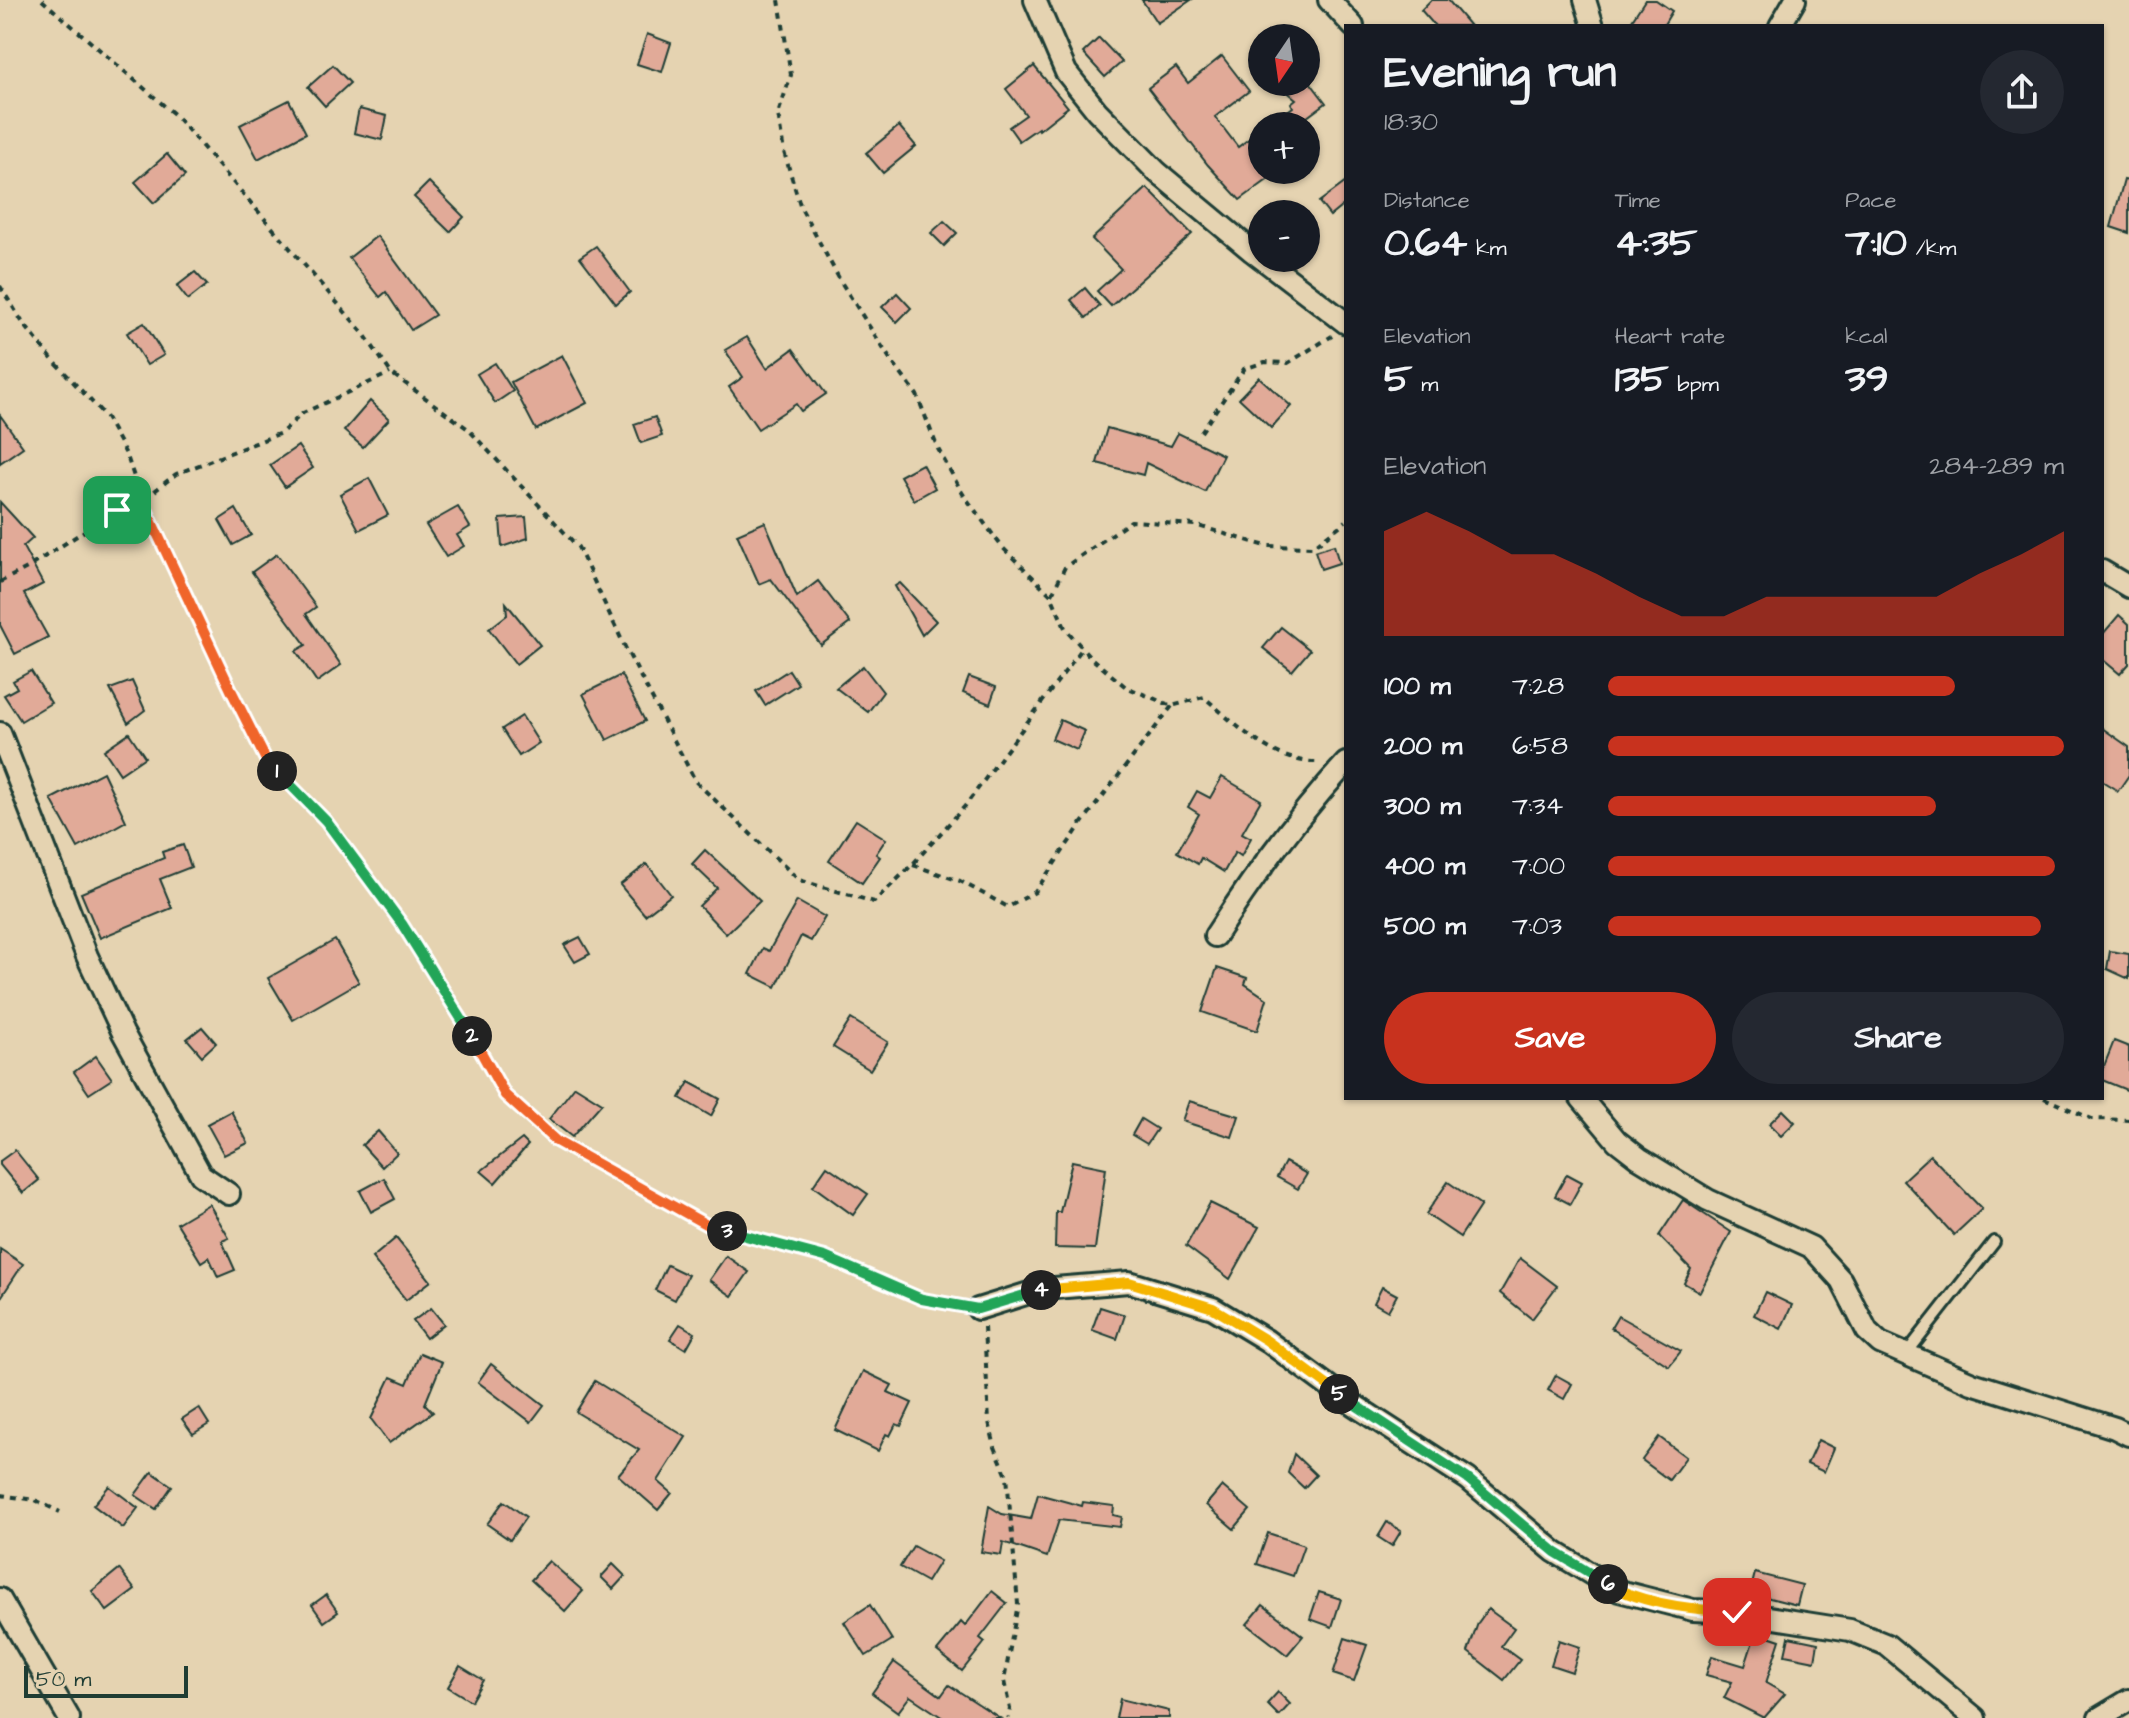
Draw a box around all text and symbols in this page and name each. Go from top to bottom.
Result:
north arrow [1248,24,1320,96]
map controls [1248,24,1320,272]
text: Evening run [1384,43,1616,104]
button: share [1980,50,2064,134]
text: 18:30 [1384,104,1438,140]
button: + [1248,112,1320,184]
text: Distance [1384,185,1470,216]
text: Time [1615,185,1661,216]
text: Pace [1845,185,1896,216]
button: − [1248,200,1320,272]
text: 0.64 [1384,216,1467,271]
text: 4:35 [1615,216,1697,271]
text: 7:10 [1845,216,1907,271]
text: km [1467,233,1507,264]
text: /km [1907,233,1956,264]
text: Elevation [1384,321,1471,352]
text: Heart rate [1615,321,1725,352]
text: kcal [1845,321,1887,352]
text: 5 [1384,352,1412,407]
text: 135 [1615,352,1668,407]
text: 39 [1845,352,1888,407]
text: m [1412,369,1438,400]
text: bpm [1668,369,1719,400]
text: Elevation [1384,448,1486,484]
text: 284–289 m [1929,448,2064,484]
pin [83,476,151,544]
icon: arrive [95,488,139,532]
text: 100 m [1384,668,1451,704]
text: 7:28 [1512,668,1564,704]
text: 200 m [1384,728,1462,764]
text: 6:58 [1512,728,1568,764]
pin: 1 [257,751,297,791]
text: 1 [276,755,278,786]
text: 300 m [1384,788,1461,824]
text: 7:34 [1512,788,1563,824]
text: 400 m [1384,848,1465,884]
text: 7:00 [1512,848,1565,884]
text: 500 m [1384,908,1466,944]
text: 7:03 [1512,908,1562,944]
button: Save [1384,992,1716,1084]
button: Share [1732,992,2064,1084]
pin: 2 [452,1016,492,1056]
text: 2 [466,1020,478,1051]
pin: 3 [707,1211,747,1251]
text: 3 [721,1215,733,1246]
pin: 4 [1021,1270,1061,1310]
text: 4 [1034,1274,1048,1305]
pin: 5 [1319,1374,1359,1414]
text: 5 [1331,1378,1347,1409]
pin: 6 [1588,1564,1628,1604]
text: 6 [1601,1568,1615,1599]
pin [1703,1578,1771,1646]
icon: check [1715,1590,1759,1634]
scale bar [24,1662,188,1698]
text: 50 m [36,1664,91,1695]

